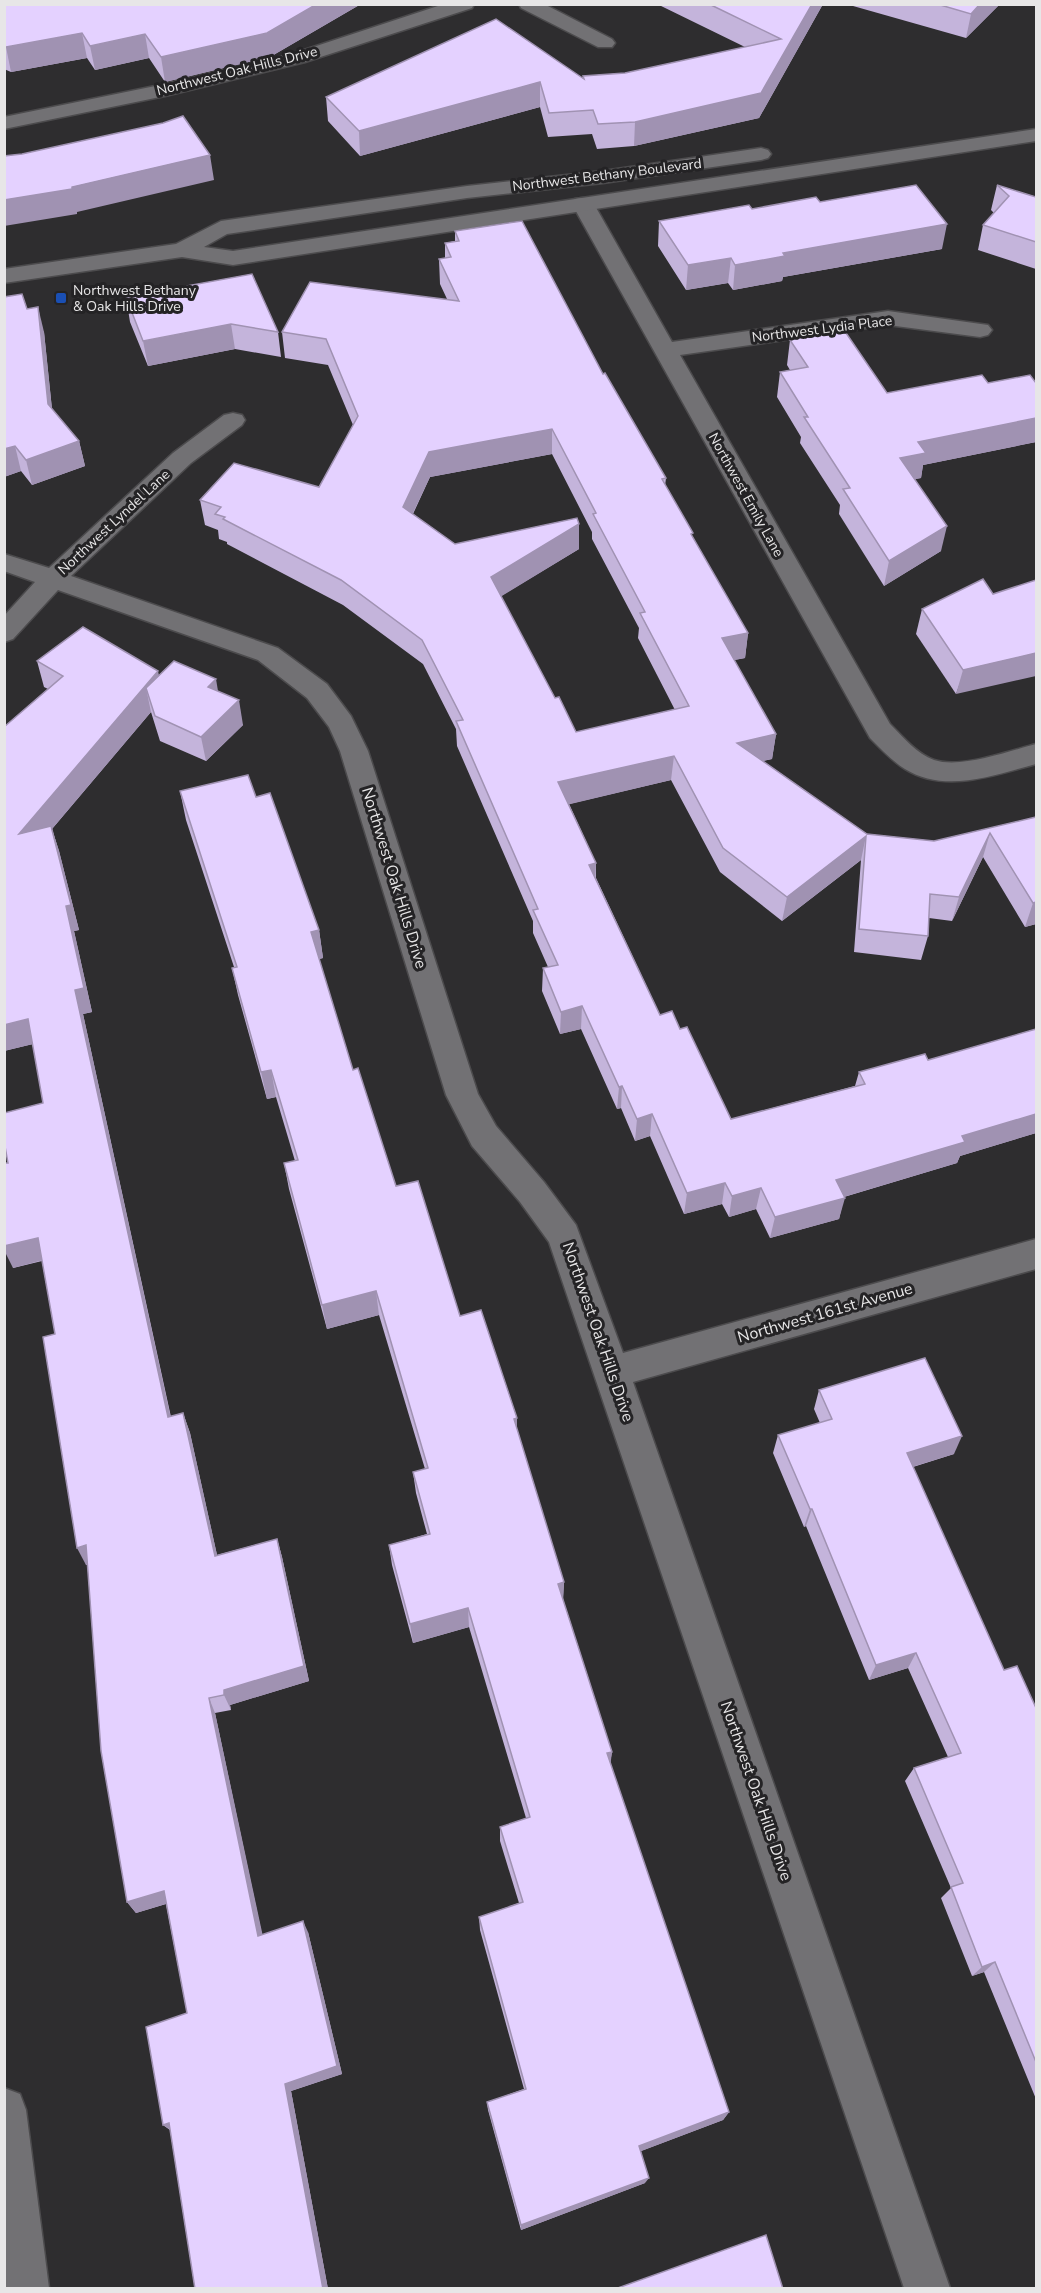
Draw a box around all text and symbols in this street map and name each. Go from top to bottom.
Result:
street label: Northwest Oak Hills Drive [155,42,319,100]
street label: Northwest Bethany Boulevard [511,154,703,196]
place label: Northwest Bethany & Oak Hills Drive [73,281,197,316]
marker: Northwest Bethany & Oak Hills Drive [54,291,68,305]
street label: Northwest Lydia Place [751,311,893,347]
street label: Northwest Emily Lane [704,430,788,560]
street label: Northwest Lyndel Lane [54,465,174,579]
street label: Northwest Oak Hills Drive [356,785,432,971]
street label: Northwest Oak Hills Drive [557,1239,639,1425]
street label: Northwest 161st Avenue [735,1277,915,1349]
street label: Northwest Oak Hills Drive [715,1698,797,1884]

